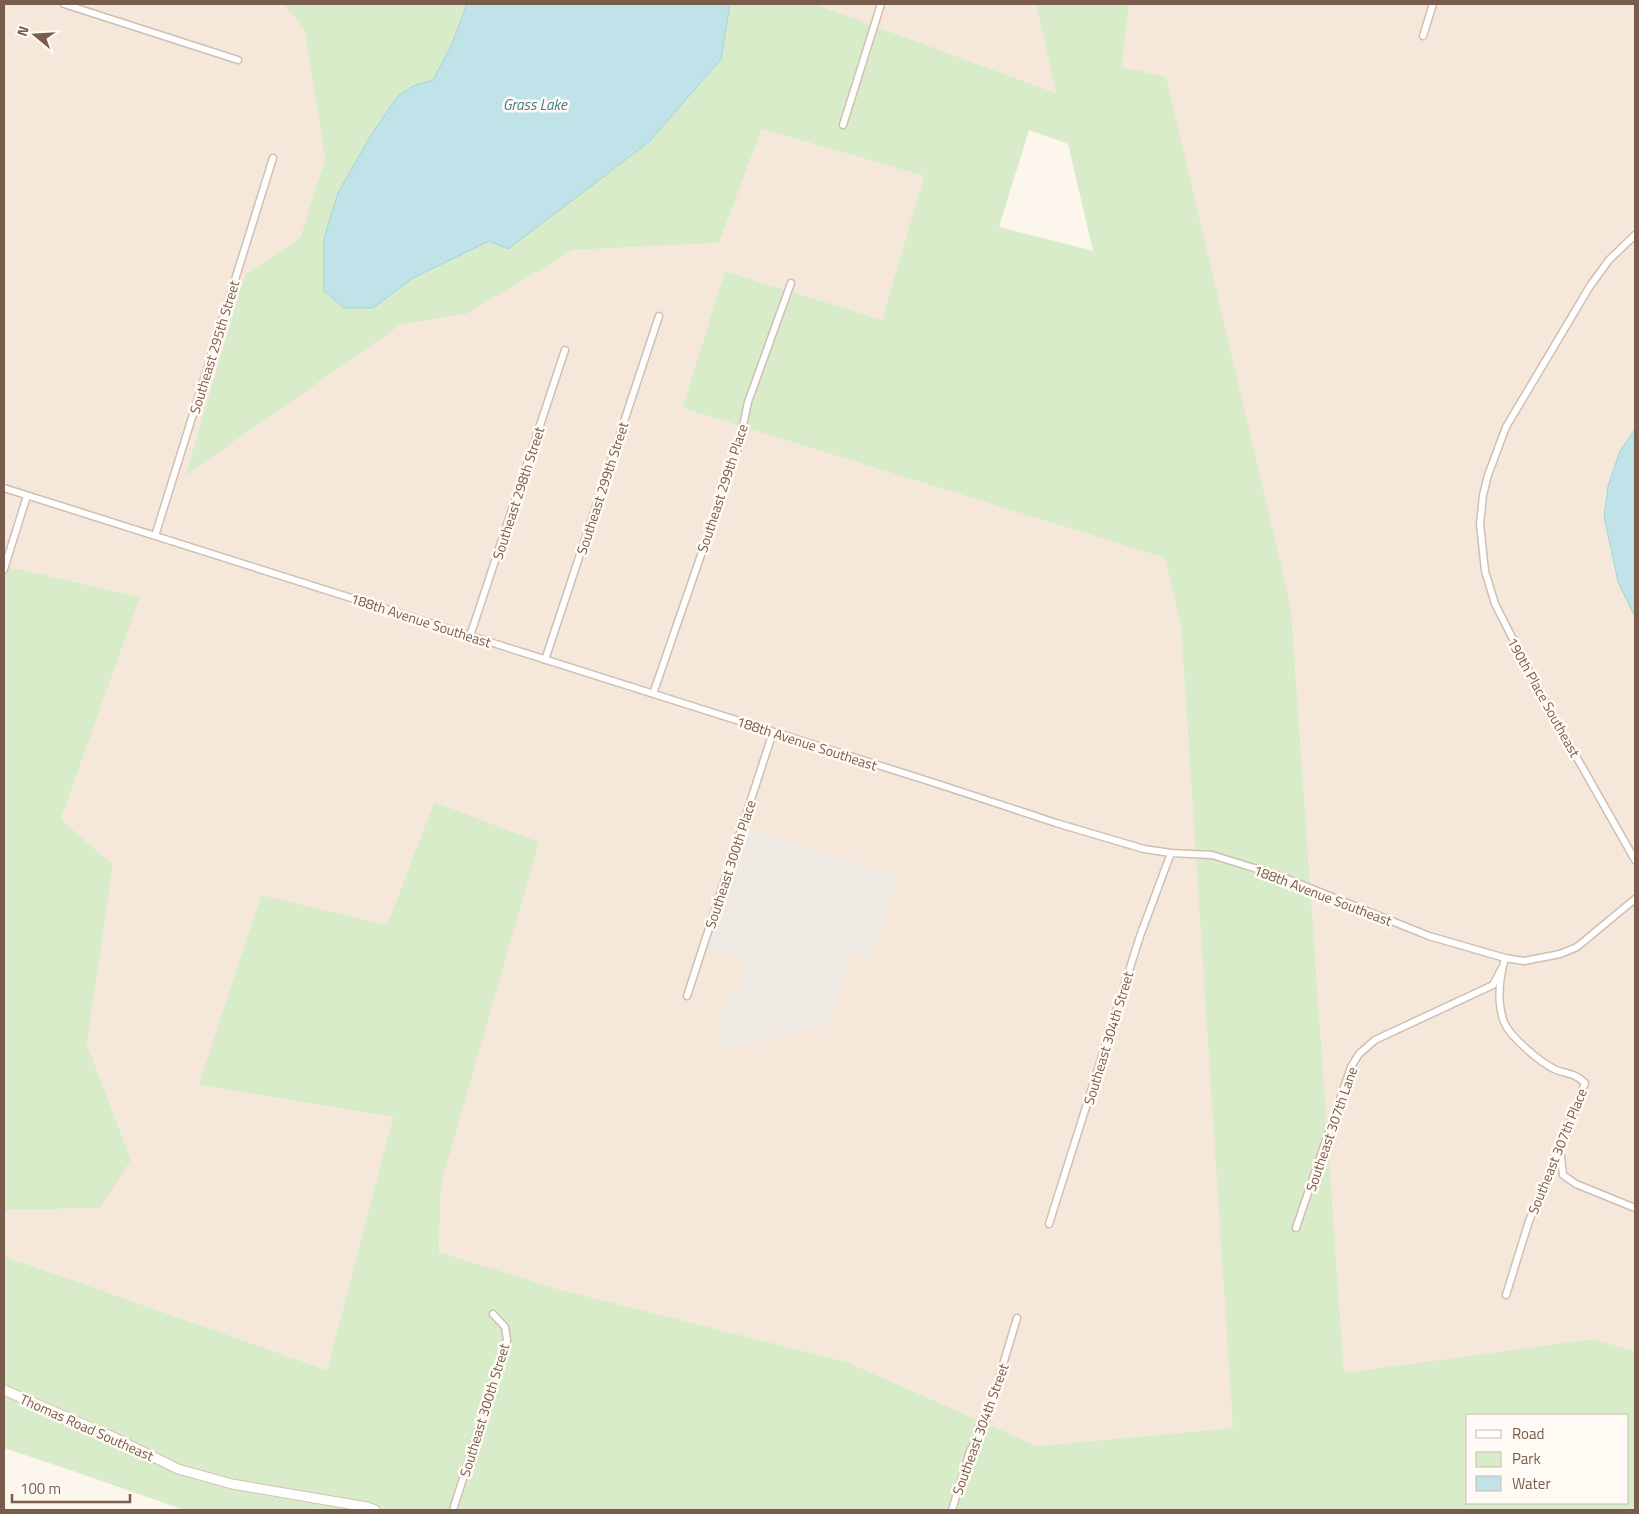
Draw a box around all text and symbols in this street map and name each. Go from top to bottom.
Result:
north arrow [10,10,60,60]
text: N [11,23,34,39]
water label: Grass Lake [503,93,568,116]
street label: Southeast 295th Street [184,278,244,416]
street label: Southeast 299th Street [571,419,633,557]
street label: Southeast 299th Place [691,421,753,555]
street label: Southeast 298th Street [487,424,549,562]
street label: 188th Avenue Southeast [348,587,494,653]
street label: 190th Place Southeast [1502,633,1586,761]
street label: 188th Avenue Southeast [734,710,880,776]
street label: Southeast 300th Place [699,797,761,931]
street label: 188th Avenue Southeast [1251,859,1395,931]
street label: Southeast 304th Street [1078,969,1138,1107]
street label: Southeast 307th Lane [1300,1064,1362,1194]
street label: Southeast 307th Place [1522,1085,1592,1217]
street label: Southeast 300th Street [454,1341,514,1479]
street label: Southeast 304th Street [946,1360,1014,1498]
street label: Thomas Road Southeast [17,1388,157,1466]
legend [1466,1414,1629,1504]
text: Road [1512,1422,1544,1445]
text: Park [1512,1447,1541,1470]
scale bar [12,1472,130,1504]
text: Water [1512,1472,1551,1495]
text: 100 m [20,1477,61,1500]

